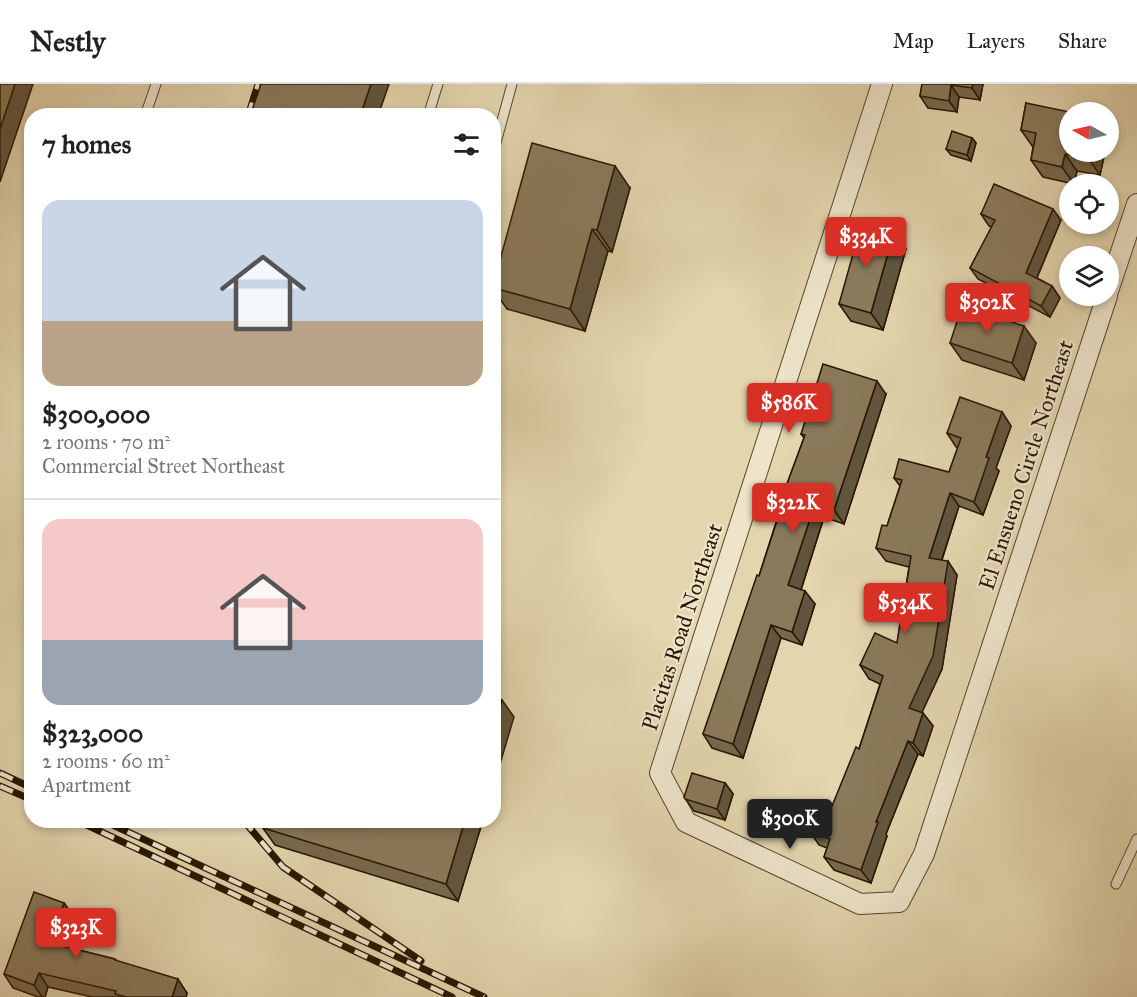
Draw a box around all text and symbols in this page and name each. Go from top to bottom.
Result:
text: Nestly [30,24,105,59]
text: Map [893,28,934,54]
text: Layers [967,28,1025,54]
text: Share [1058,28,1107,54]
north arrow [1059,102,1119,162]
map controls [1059,102,1119,306]
text: 7 homes [42,128,131,160]
icon: filters [450,128,483,161]
button: locate [1059,174,1119,234]
pin: $334K [824,217,908,268]
text: $334K [839,224,893,248]
icon: home [209,239,317,347]
button: layers [1059,246,1119,306]
pin: $302K [945,283,1029,334]
text: $302K [959,290,1015,314]
street label: El Ensueno Circle Northeast [973,336,1079,593]
pin: $586K [747,383,831,434]
text: $586K [761,390,817,414]
text: $300,000 [42,398,150,430]
text: 2 rooms · 70 m² [42,430,170,454]
text: Commercial Street Northeast [42,454,285,478]
pin: $322K [751,483,835,534]
text: $322K [766,490,820,514]
street label: Placitas Road Northeast [636,520,728,734]
icon: home [209,558,317,666]
pin: $534K [863,583,947,634]
text: $534K [878,590,932,614]
text: $323,000 [42,717,143,749]
text: 2 rooms · 60 m² [42,749,170,773]
text: Apartment [42,773,131,797]
pin: $300K [748,799,832,850]
text: $300K [761,806,819,830]
pin: $323K [34,908,118,959]
text: $323K [50,915,102,939]

